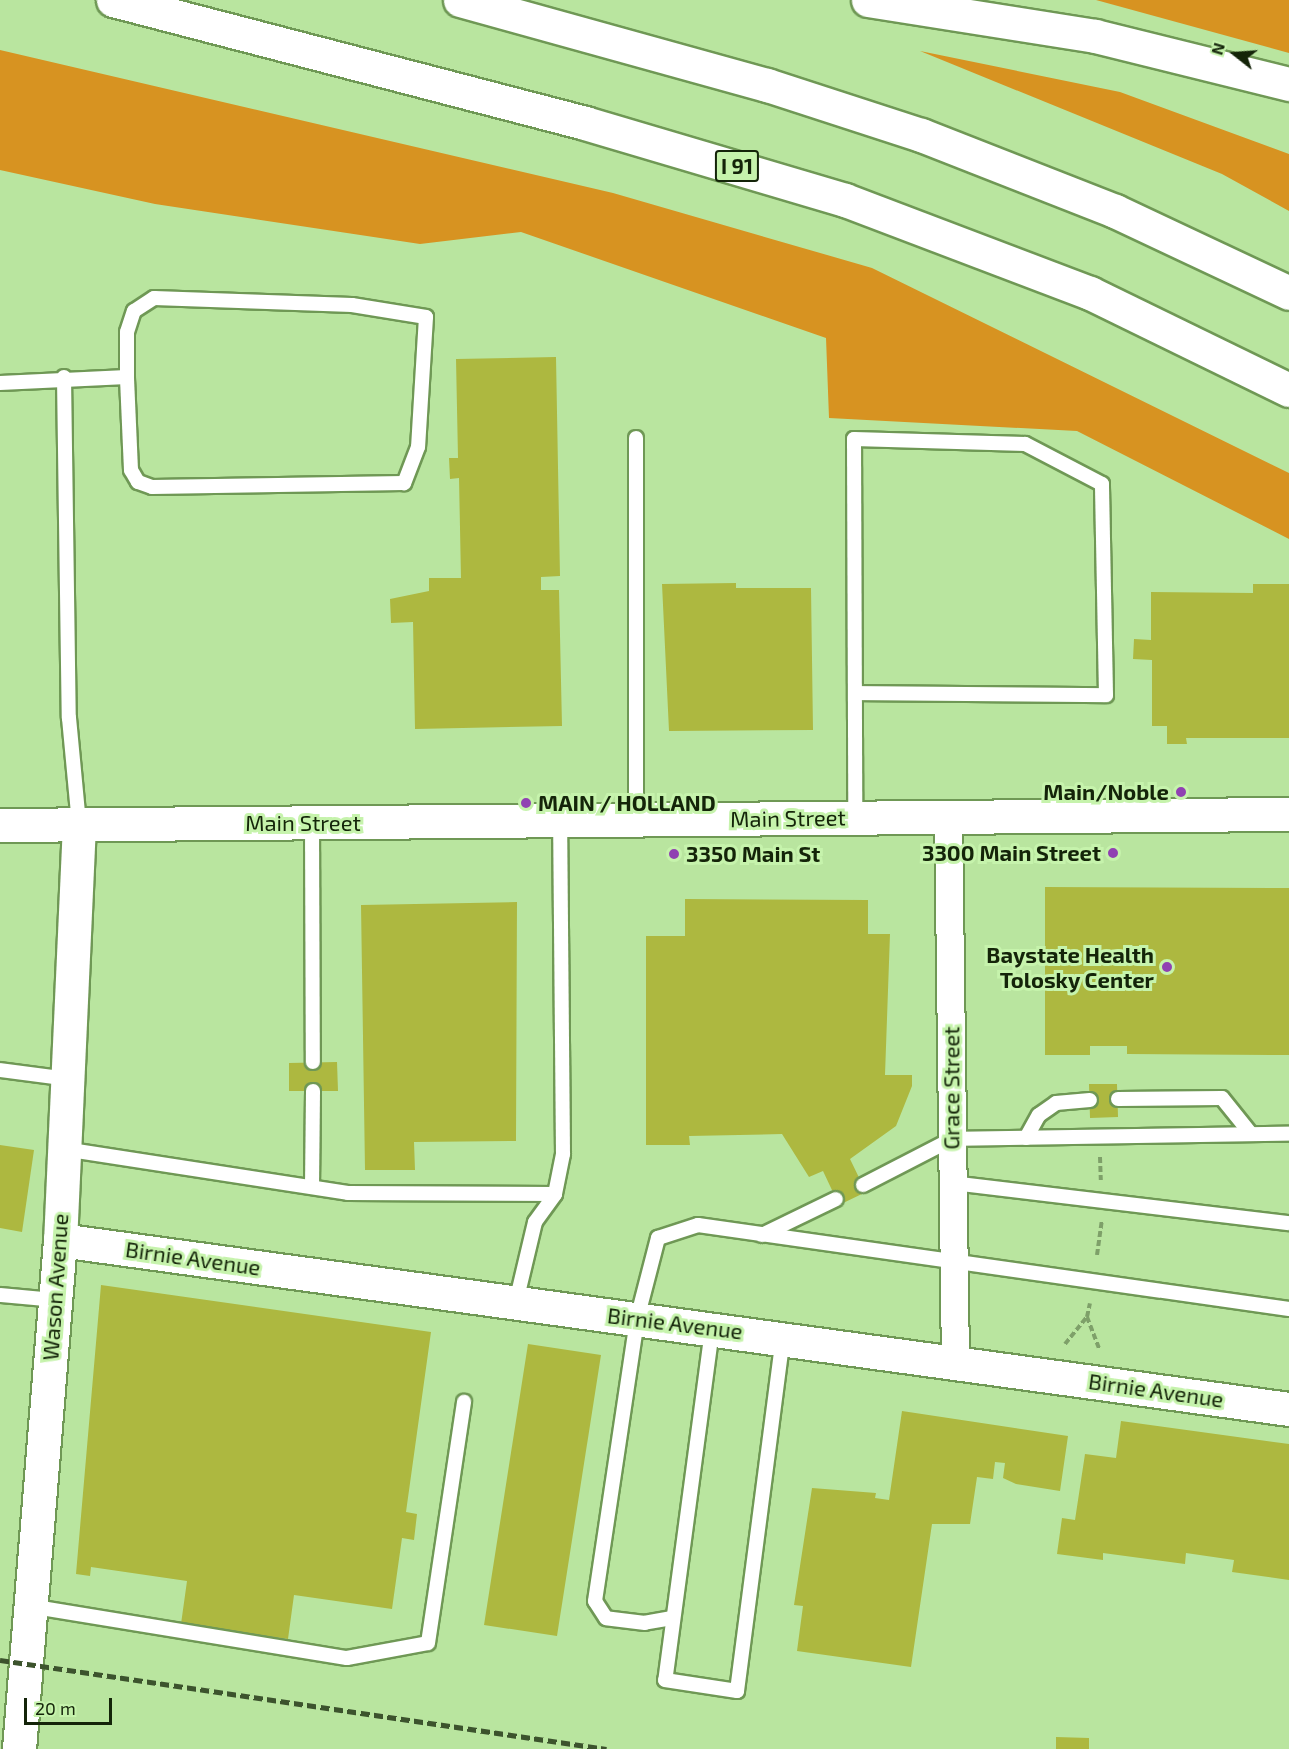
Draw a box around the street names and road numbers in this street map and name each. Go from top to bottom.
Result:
road number: I 91 [714,148,760,184]
street label: Main Street [730,804,846,832]
street label: Main Street [245,810,361,836]
street label: Grace Street [938,1026,964,1150]
street label: Wason Avenue [37,1212,73,1362]
street label: Birnie Avenue [124,1235,262,1281]
street label: Birnie Avenue [606,1302,744,1344]
street label: Birnie Avenue [1087,1367,1225,1413]

